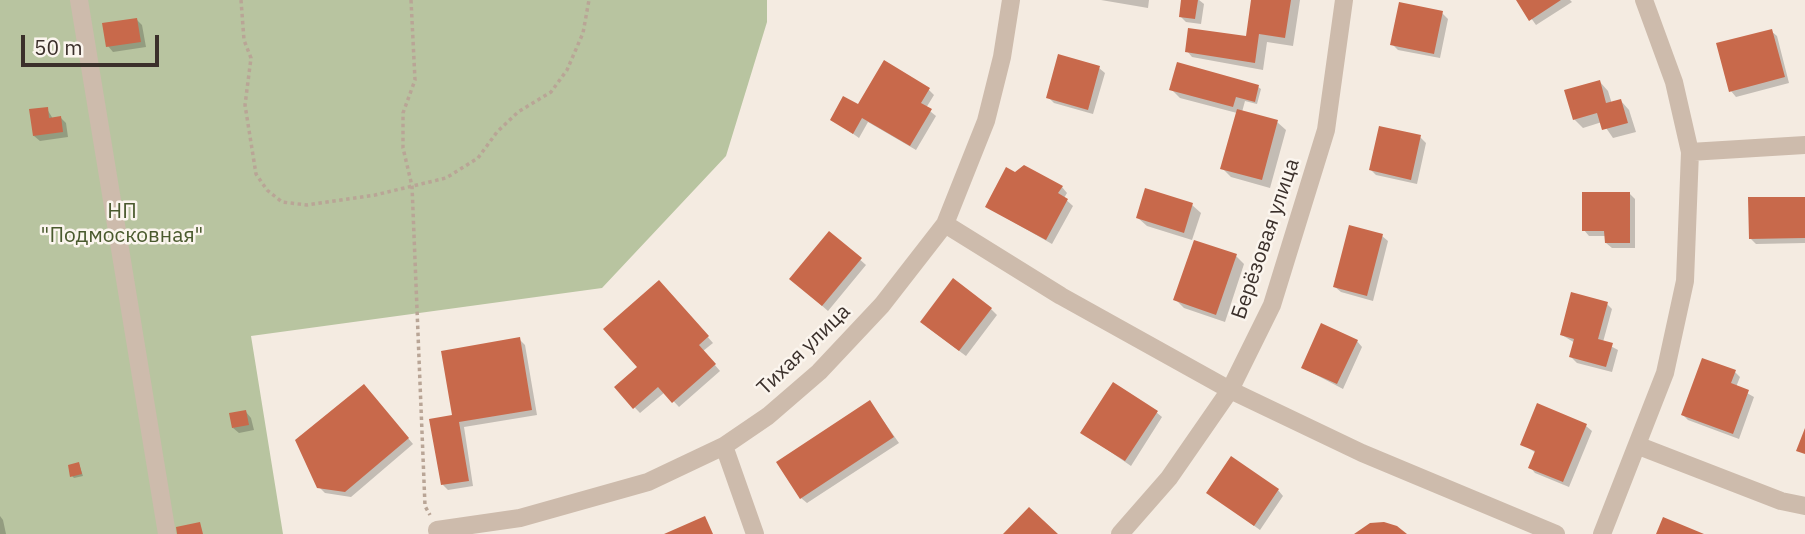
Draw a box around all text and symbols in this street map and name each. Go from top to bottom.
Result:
scale bar [24,21,163,65]
text: 50 m [34,33,83,61]
street label: Берёзовая улица [1227,155,1305,323]
park label: НП "Подмосковная" [41,199,203,249]
street label: Тихая улица [752,299,856,401]

